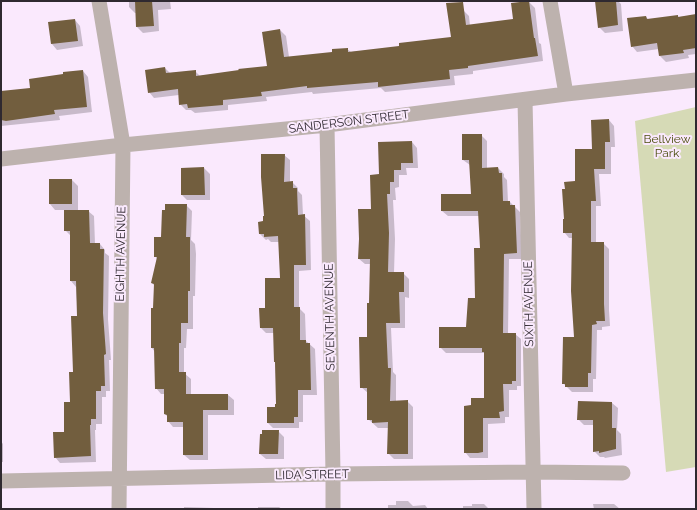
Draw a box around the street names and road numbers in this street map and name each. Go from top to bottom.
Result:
street label: SANDERSON STREET [288,107,410,137]
street label: EIGHTH AVENUE [113,206,129,302]
street label: SIXTH AVENUE [521,261,537,347]
street label: SEVENTH AVENUE [322,263,338,371]
street label: LIDA STREET [275,467,349,483]

